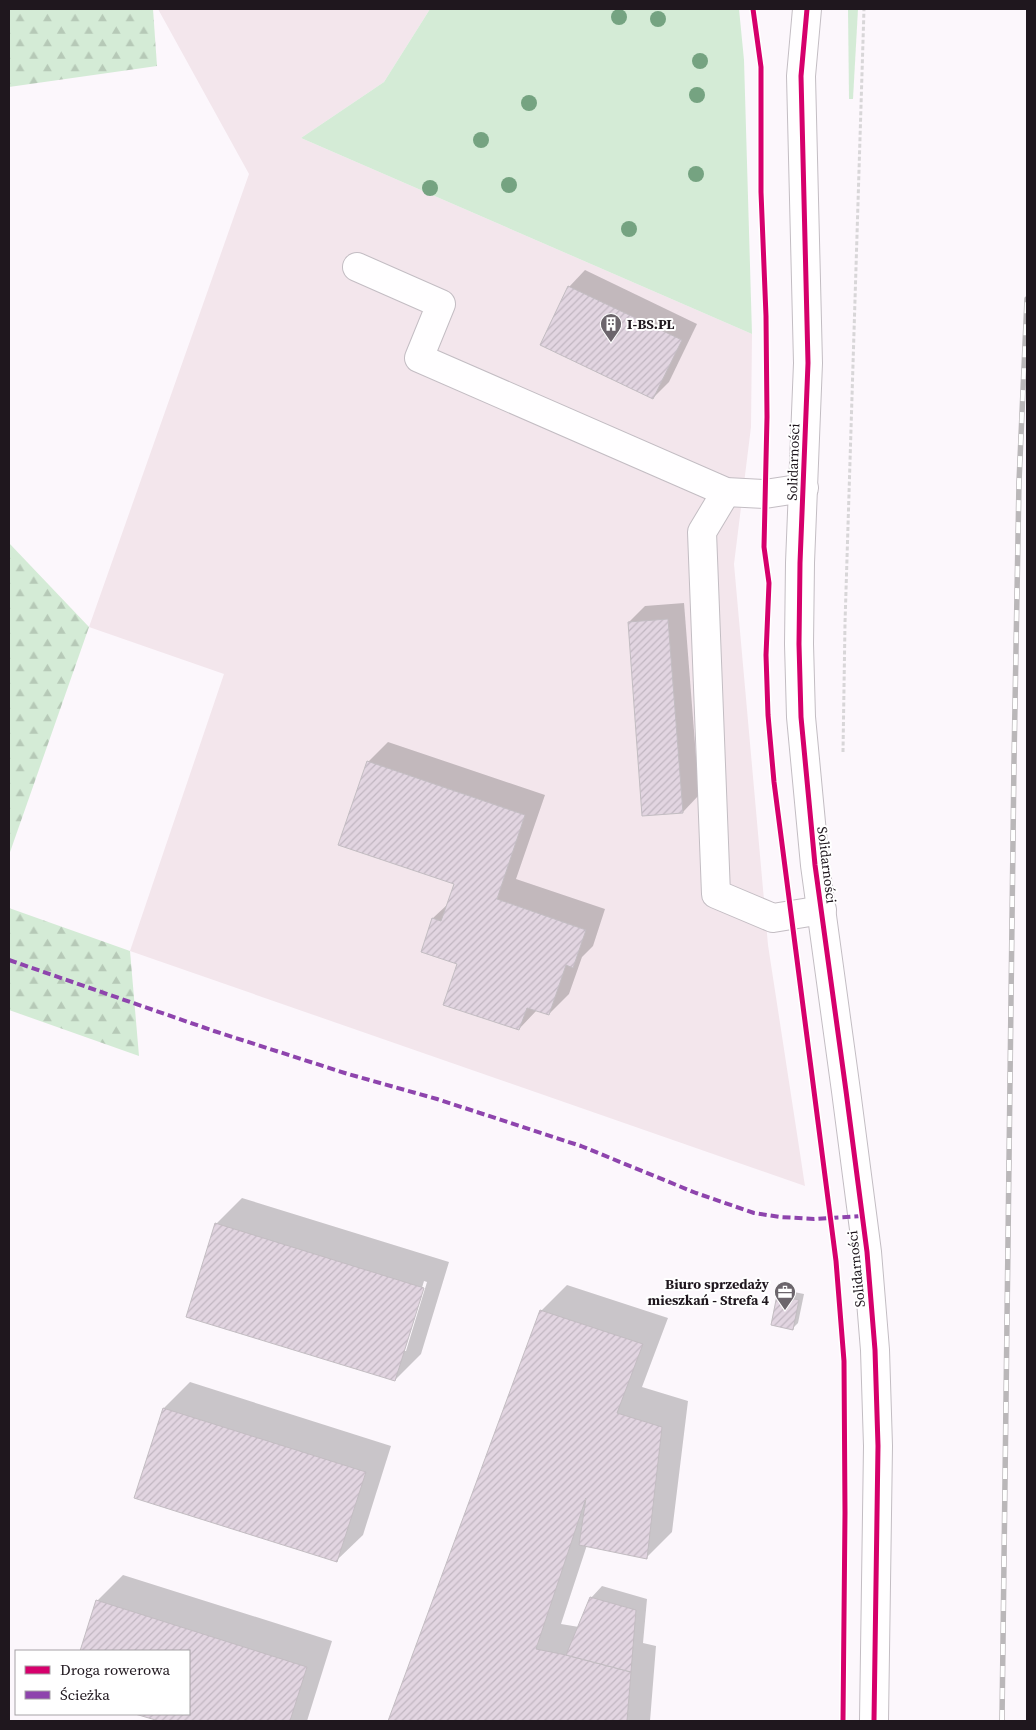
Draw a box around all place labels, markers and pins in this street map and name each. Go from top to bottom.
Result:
building icon: I-BS.PL [599,312,623,343]
place label: I-BS.PL [627,314,674,334]
place label: Biuro sprzedaży mieszkań - Strefa 4 [648,1274,770,1310]
office icon: Biuro sprzedaży mieszkań - Strefa 4 [773,1280,797,1311]

